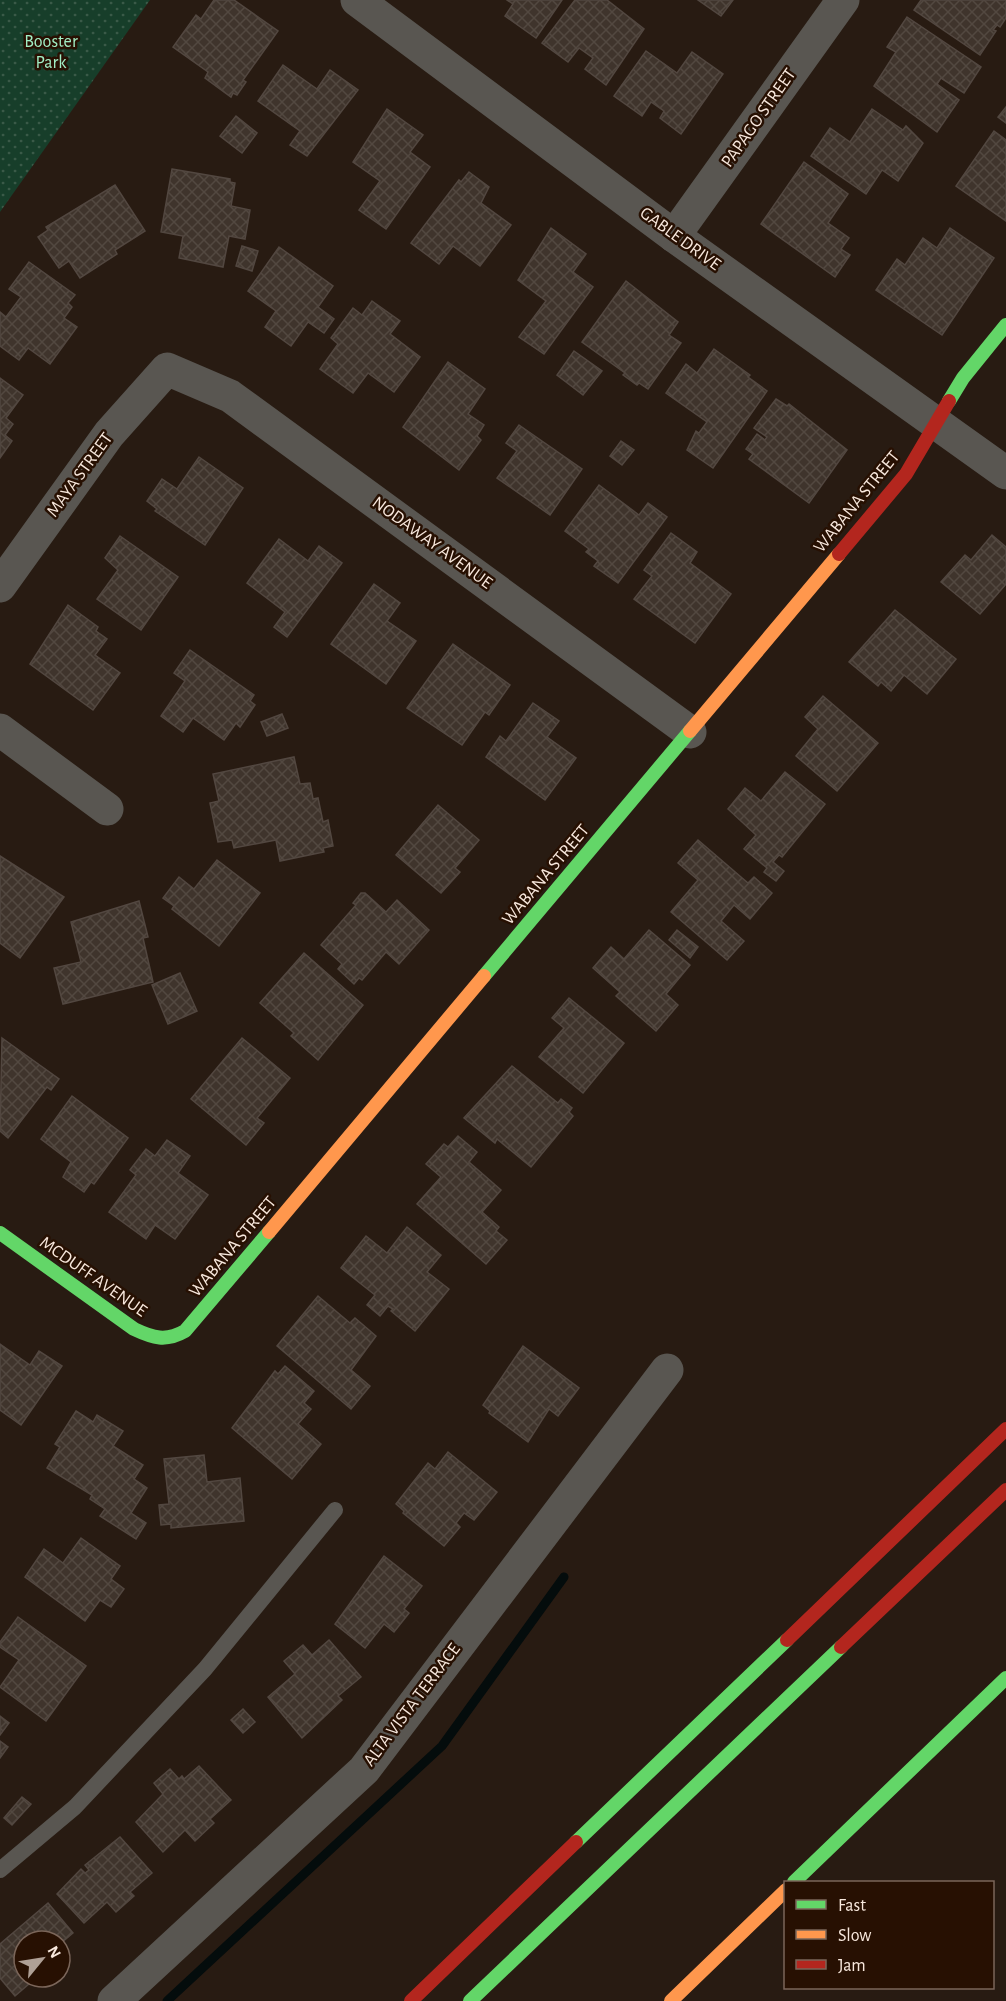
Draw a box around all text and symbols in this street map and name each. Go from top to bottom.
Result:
park label: Booster Park [24,33,78,72]
street label: PAPAGO STREET [718,65,800,171]
street label: GABLE DRIVE [636,204,724,274]
street label: MAYA STREET [44,430,116,520]
street label: WABANA STREET [811,448,903,556]
street label: NODAWAY AVENUE [369,494,496,593]
street label: WABANA STREET [499,821,593,929]
street label: WABANA STREET [186,1193,280,1301]
street label: MCDUFF AVENUE [36,1233,150,1321]
street label: ALTA VISTA TERRACE [360,1640,464,1770]
legend [784,1881,994,1989]
text: Fast [838,1897,866,1915]
text: Slow [838,1927,871,1945]
north arrow [12,1929,72,1989]
text: N [44,1943,64,1961]
text: Jam [838,1957,866,1975]

